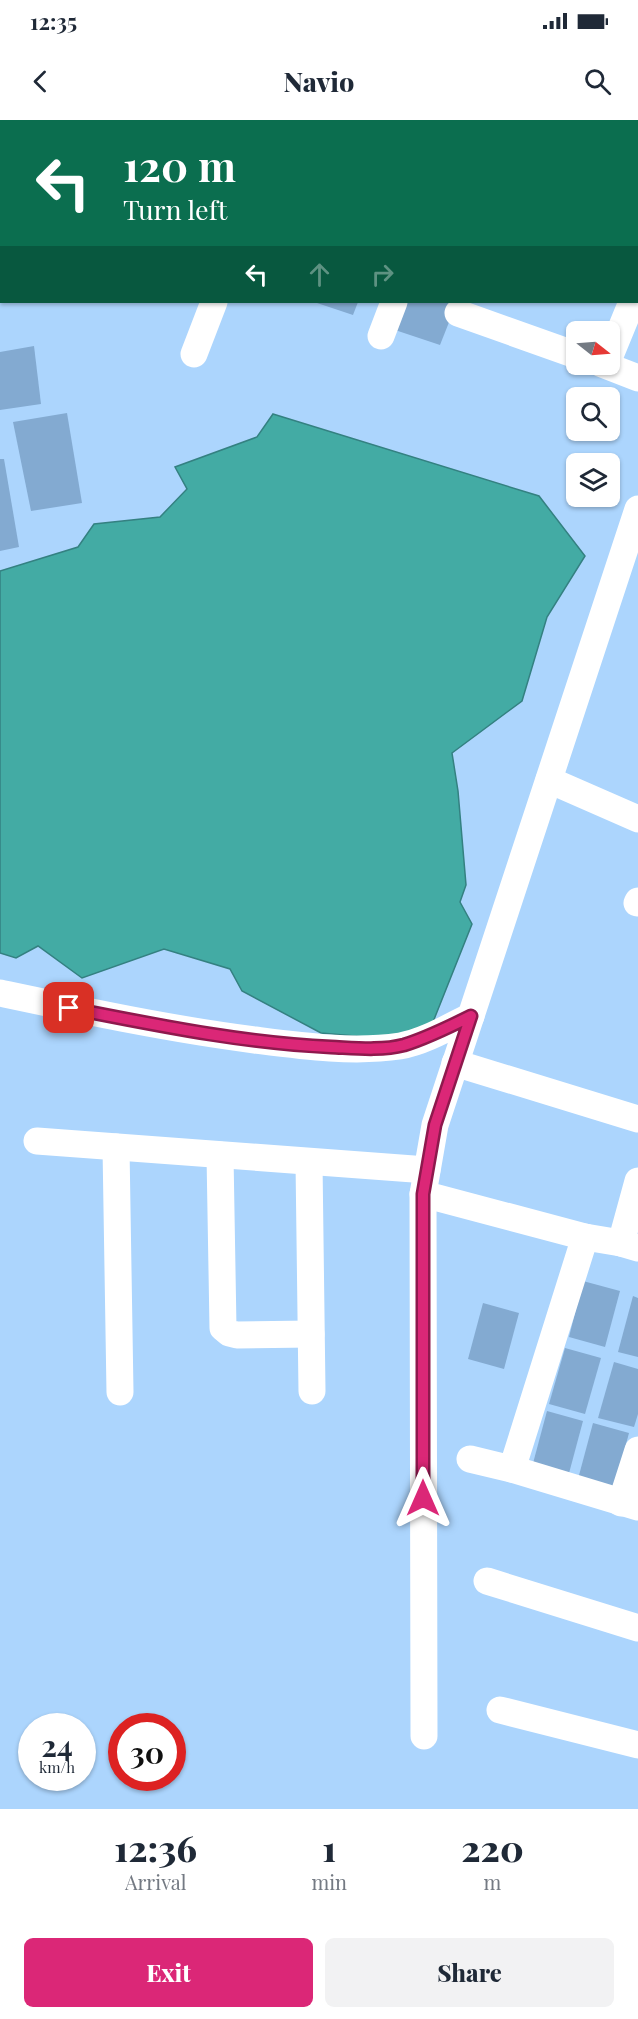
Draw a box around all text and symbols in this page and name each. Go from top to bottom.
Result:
text: 12:35 [30,6,77,36]
text: Navio [284,63,354,99]
icon: back [24,65,57,98]
icon: search [581,65,614,98]
text: 120 m [123,137,236,193]
icon: left [24,144,102,222]
text: Turn left [123,191,227,227]
icon: left [240,258,273,291]
icon: ahead [303,258,336,291]
icon: right [366,258,399,291]
north arrow [566,321,620,375]
map controls [566,321,620,507]
button: search [566,387,620,441]
button: layers [566,453,620,507]
pin [43,982,94,1033]
icon: arrive [52,991,85,1024]
position arrow [391,1466,455,1530]
speed limit sign: 30 [108,1713,186,1791]
text: 24 [41,1725,73,1765]
text: km/h [39,1757,75,1777]
text: 12:36 [114,1823,197,1871]
text: 1 [322,1823,336,1871]
text: 220 [461,1823,524,1871]
text: Arrival [125,1868,186,1895]
text: min [311,1868,347,1895]
text: m [484,1868,501,1895]
button: Exit [24,1938,313,2007]
button: Share [325,1938,614,2007]

